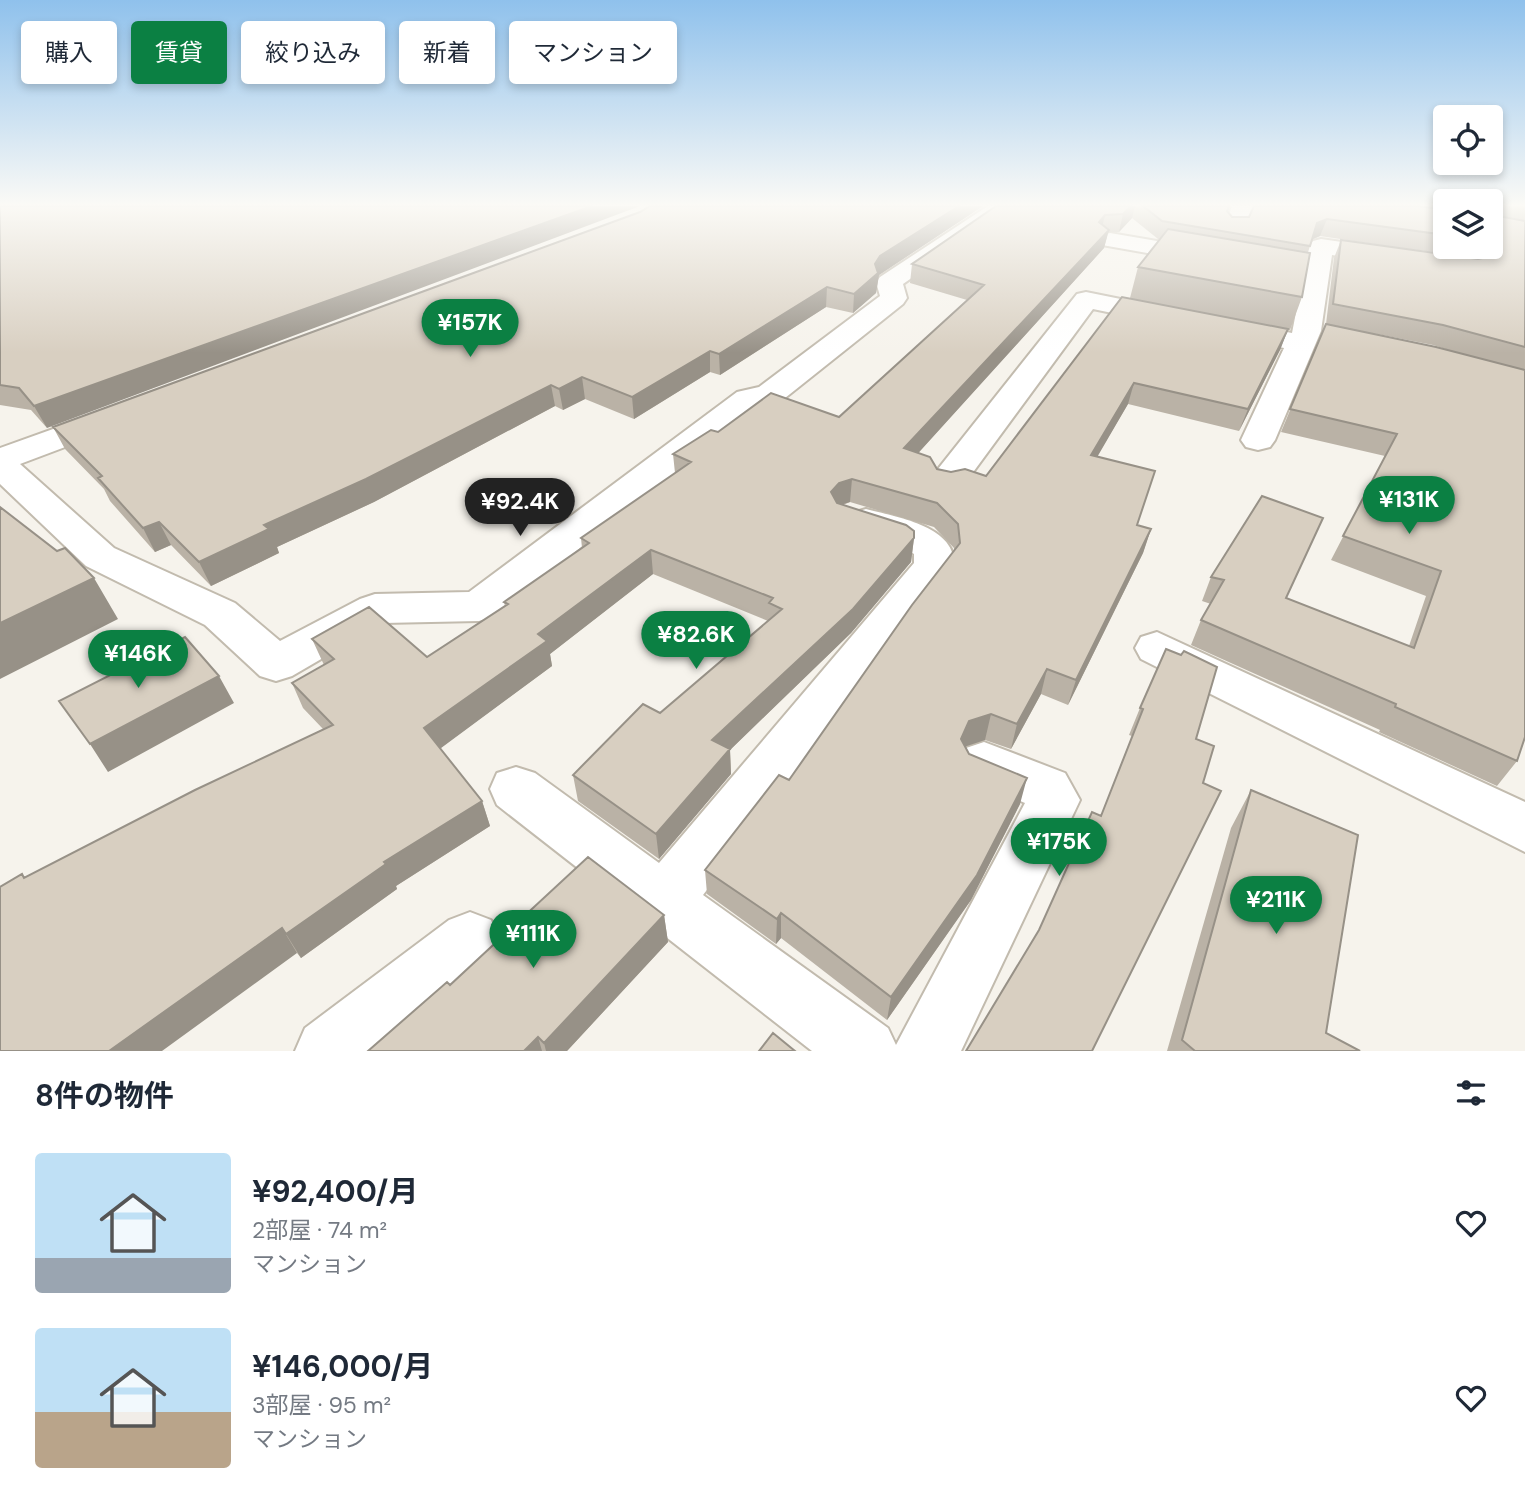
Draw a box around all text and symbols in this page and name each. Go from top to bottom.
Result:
chip: 購入 [21,21,117,84]
chip: 賃貸 [131,21,227,84]
chip: 絞り込み [241,21,385,84]
chip: 新着 [399,21,495,84]
chip: マンション [509,21,677,84]
map controls [1433,105,1503,259]
button: locate [1433,105,1503,175]
button: layers [1433,189,1503,259]
pin: ¥157K [421,300,519,359]
text: ¥157K [438,307,502,337]
pin: ¥131K [1360,476,1458,536]
pin: ¥92.4K [463,478,577,538]
text: ¥131K [1379,484,1439,514]
text: ¥92.4K [481,486,559,516]
pin: ¥82.6K [639,612,753,671]
text: ¥82.6K [657,619,735,649]
pin: ¥146K [89,630,187,690]
text: ¥146K [104,638,172,668]
pin: ¥175K [1010,818,1108,878]
text: ¥175K [1027,826,1091,856]
pin: ¥211K [1227,876,1325,936]
text: ¥211K [1246,884,1306,914]
pin: ¥111K [484,911,582,970]
text: ¥111K [505,918,561,948]
icon: filters [1452,1074,1490,1112]
text: 8件の物件 [35,1076,174,1115]
text: ¥92,400/月 [252,1172,418,1211]
icon: home [91,1181,175,1265]
icon: heart [1452,1204,1490,1242]
text: 2部屋 · 74 m² [252,1215,387,1245]
text: マンション [252,1249,367,1279]
text: ¥146,000/月 [252,1347,433,1386]
icon: home [91,1356,175,1440]
icon: heart [1452,1379,1490,1417]
text: 3部屋 · 95 m² [252,1390,391,1420]
text: マンション [252,1424,367,1454]

